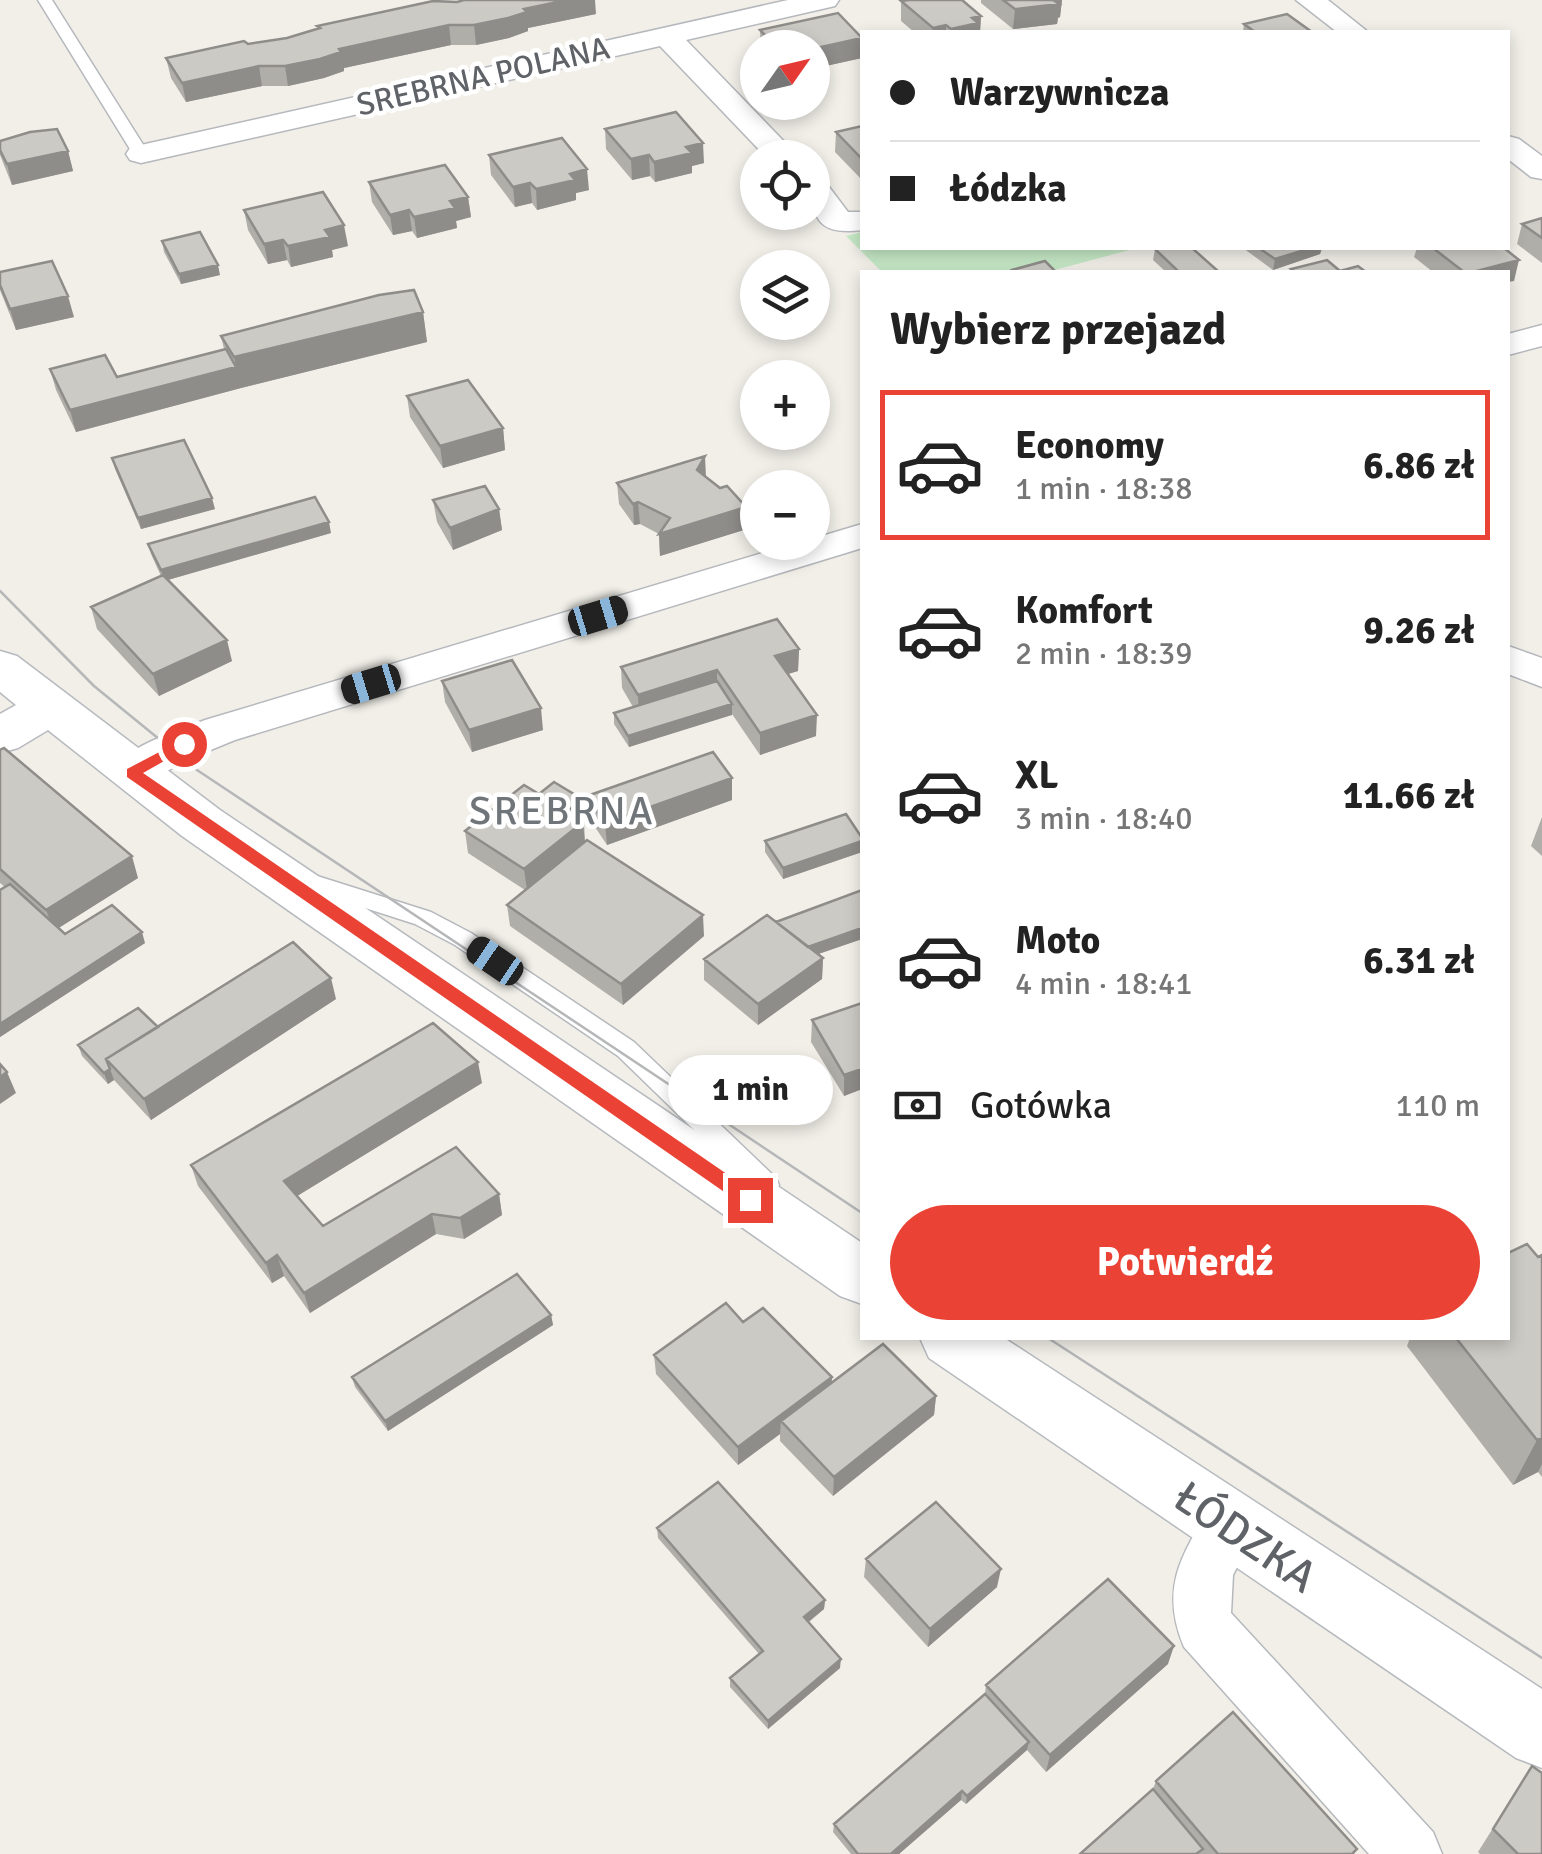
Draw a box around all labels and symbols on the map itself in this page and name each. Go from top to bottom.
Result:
street label: SREBRNA POLANA [353,28,613,125]
north arrow [740,30,830,120]
car [565,593,631,639]
car [338,661,404,707]
route start [162,722,207,767]
district label: SREBRNA [469,786,655,836]
car [462,932,528,990]
callout: 1 min [668,1055,832,1125]
route end [728,1178,773,1223]
street label: ŁÓDZKA [1163,1470,1327,1605]

